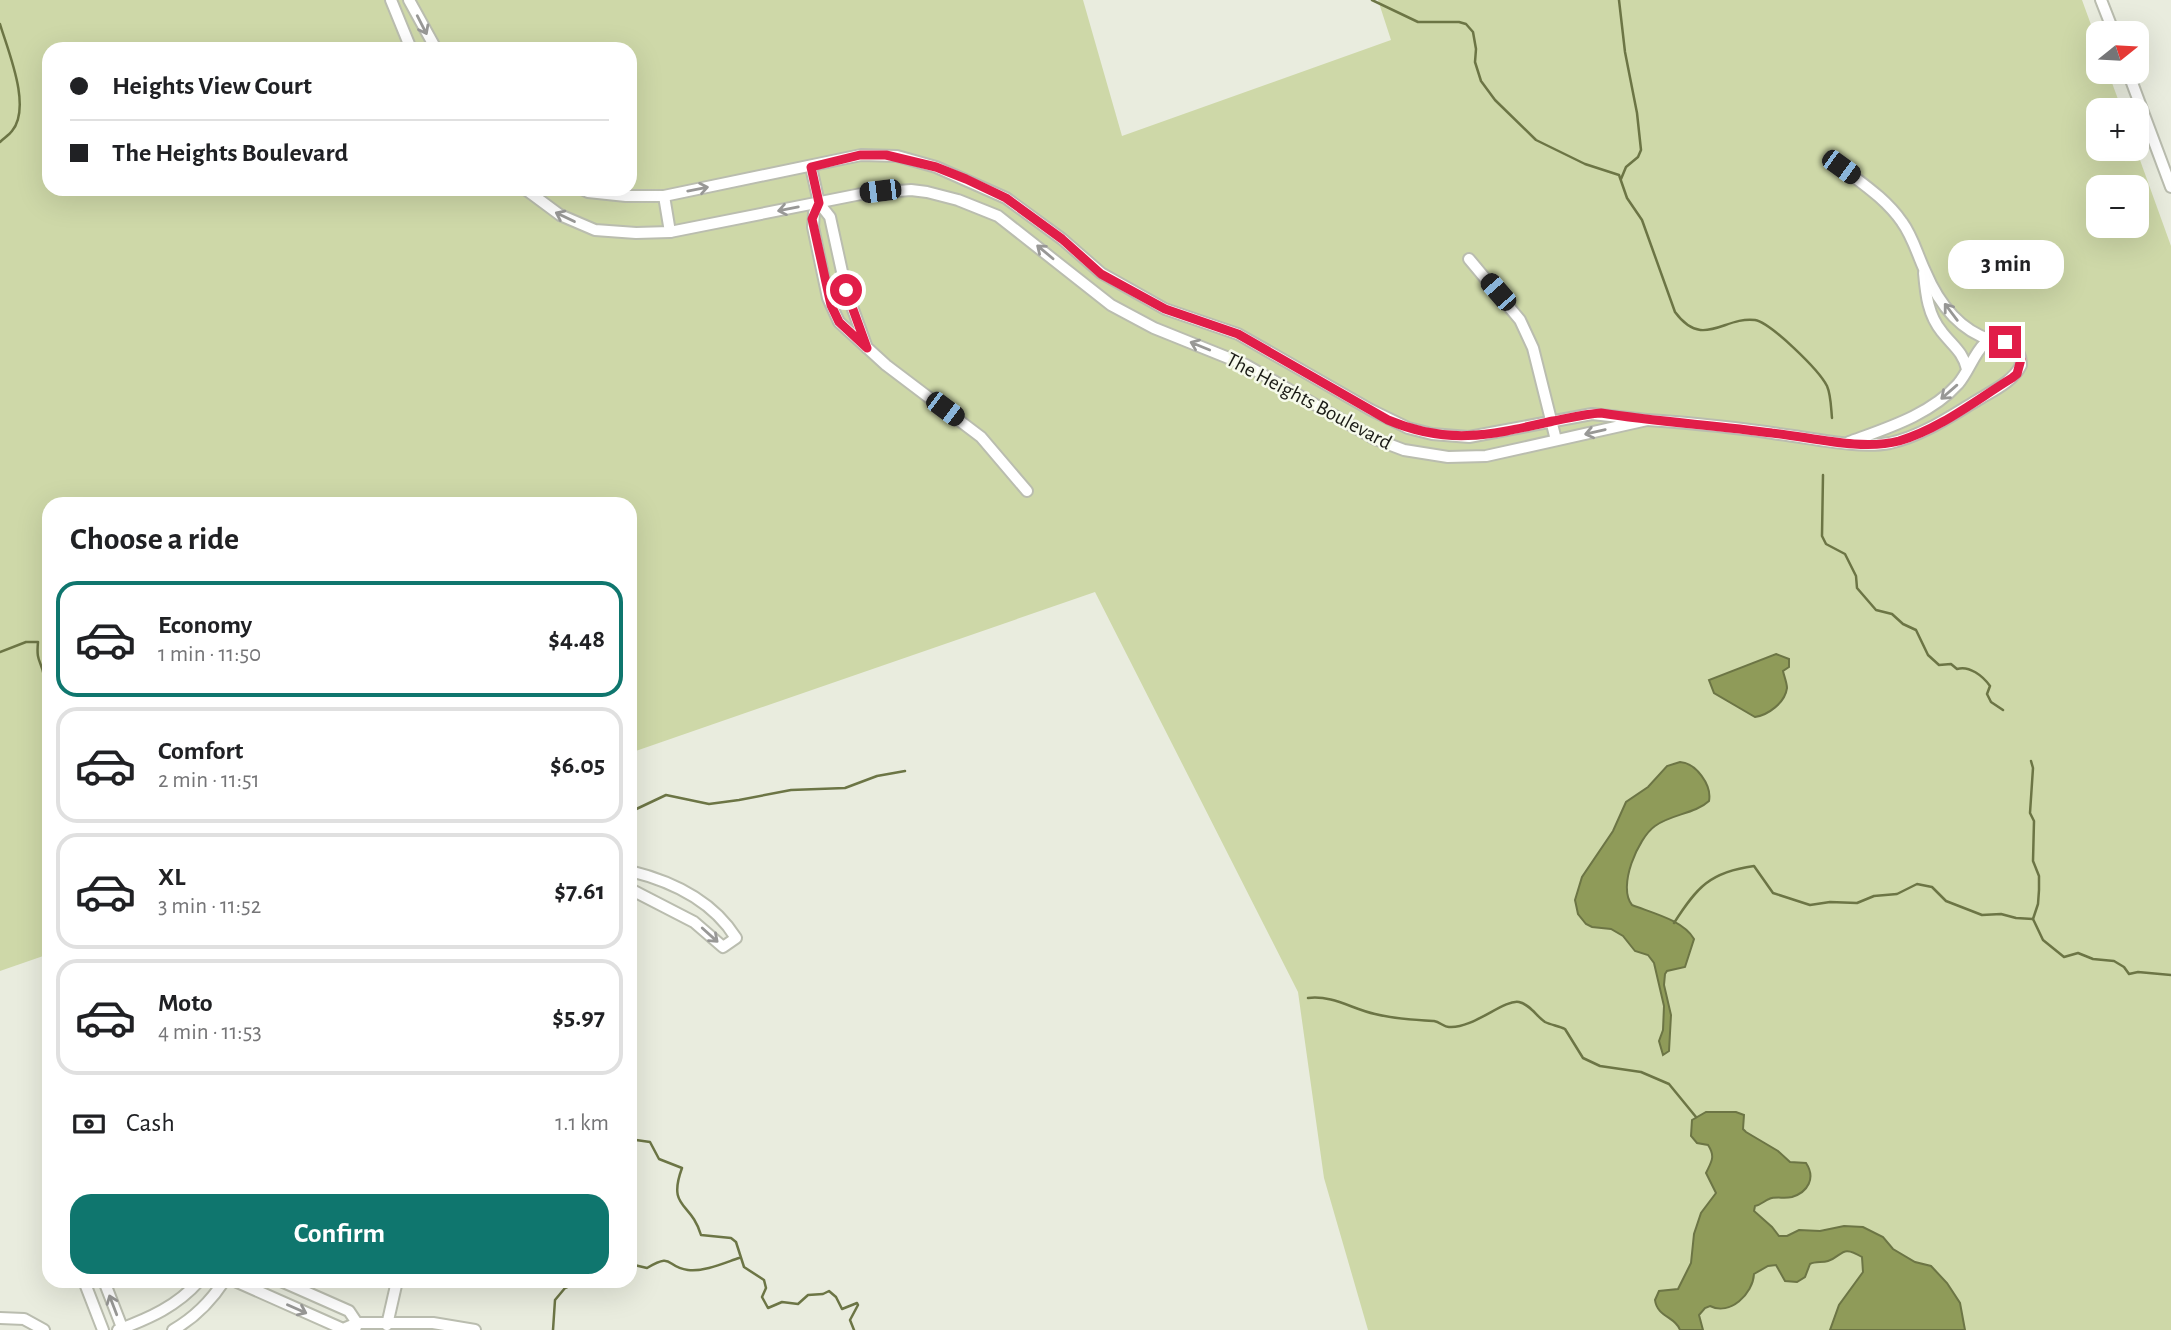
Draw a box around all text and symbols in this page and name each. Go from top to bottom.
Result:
one-way arrow [415,14,429,35]
north arrow [2086,21,2149,84]
map controls [2086,21,2149,238]
text: Heights View Court [112,73,312,99]
button: + [2086,98,2149,161]
text: The Heights Boulevard [112,140,348,166]
car [1818,146,1865,188]
button: − [2086,175,2149,238]
car [858,178,903,204]
one-way arrow [686,182,709,196]
one-way arrow [777,203,800,217]
one-way arrow [555,210,576,223]
callout: 3 min [1947,240,2063,290]
one-way arrow [1037,245,1055,260]
text: 3 min [1981,253,2031,276]
car [1477,269,1520,315]
route start [830,274,862,306]
one-way arrow [1944,303,1959,322]
route end [1989,326,2021,358]
one-way arrow [1190,338,1211,351]
street label: The Heights Boulevard [1223,348,1396,454]
one-way arrow [1940,384,1958,400]
car [922,388,969,430]
one-way arrow [1584,425,1607,439]
text: Choose a ride [70,523,239,555]
icon: car [74,608,137,671]
text: Economy [158,612,252,638]
text: $4.48 [548,626,605,652]
text: 1 min · 11:50 [158,643,261,666]
icon: car [74,734,137,797]
text: Comfort [158,738,243,764]
text: $6.05 [550,752,605,778]
text: 2 min · 11:51 [158,769,260,792]
icon: car [74,860,137,923]
text: XL [158,864,185,890]
text: $7.61 [554,878,605,904]
text: 3 min · 11:52 [158,895,261,918]
one-way arrow [700,927,718,943]
icon: car [74,986,137,1049]
text: Moto [158,990,213,1016]
text: $5.97 [552,1004,605,1030]
text: 4 min · 11:53 [158,1021,262,1044]
icon: cash [70,1105,108,1143]
text: Cash [126,1110,175,1136]
text: 1.1 km [555,1112,609,1135]
button: Confirm [70,1194,609,1274]
one-way arrow [106,1295,119,1317]
one-way arrow [286,1303,308,1316]

